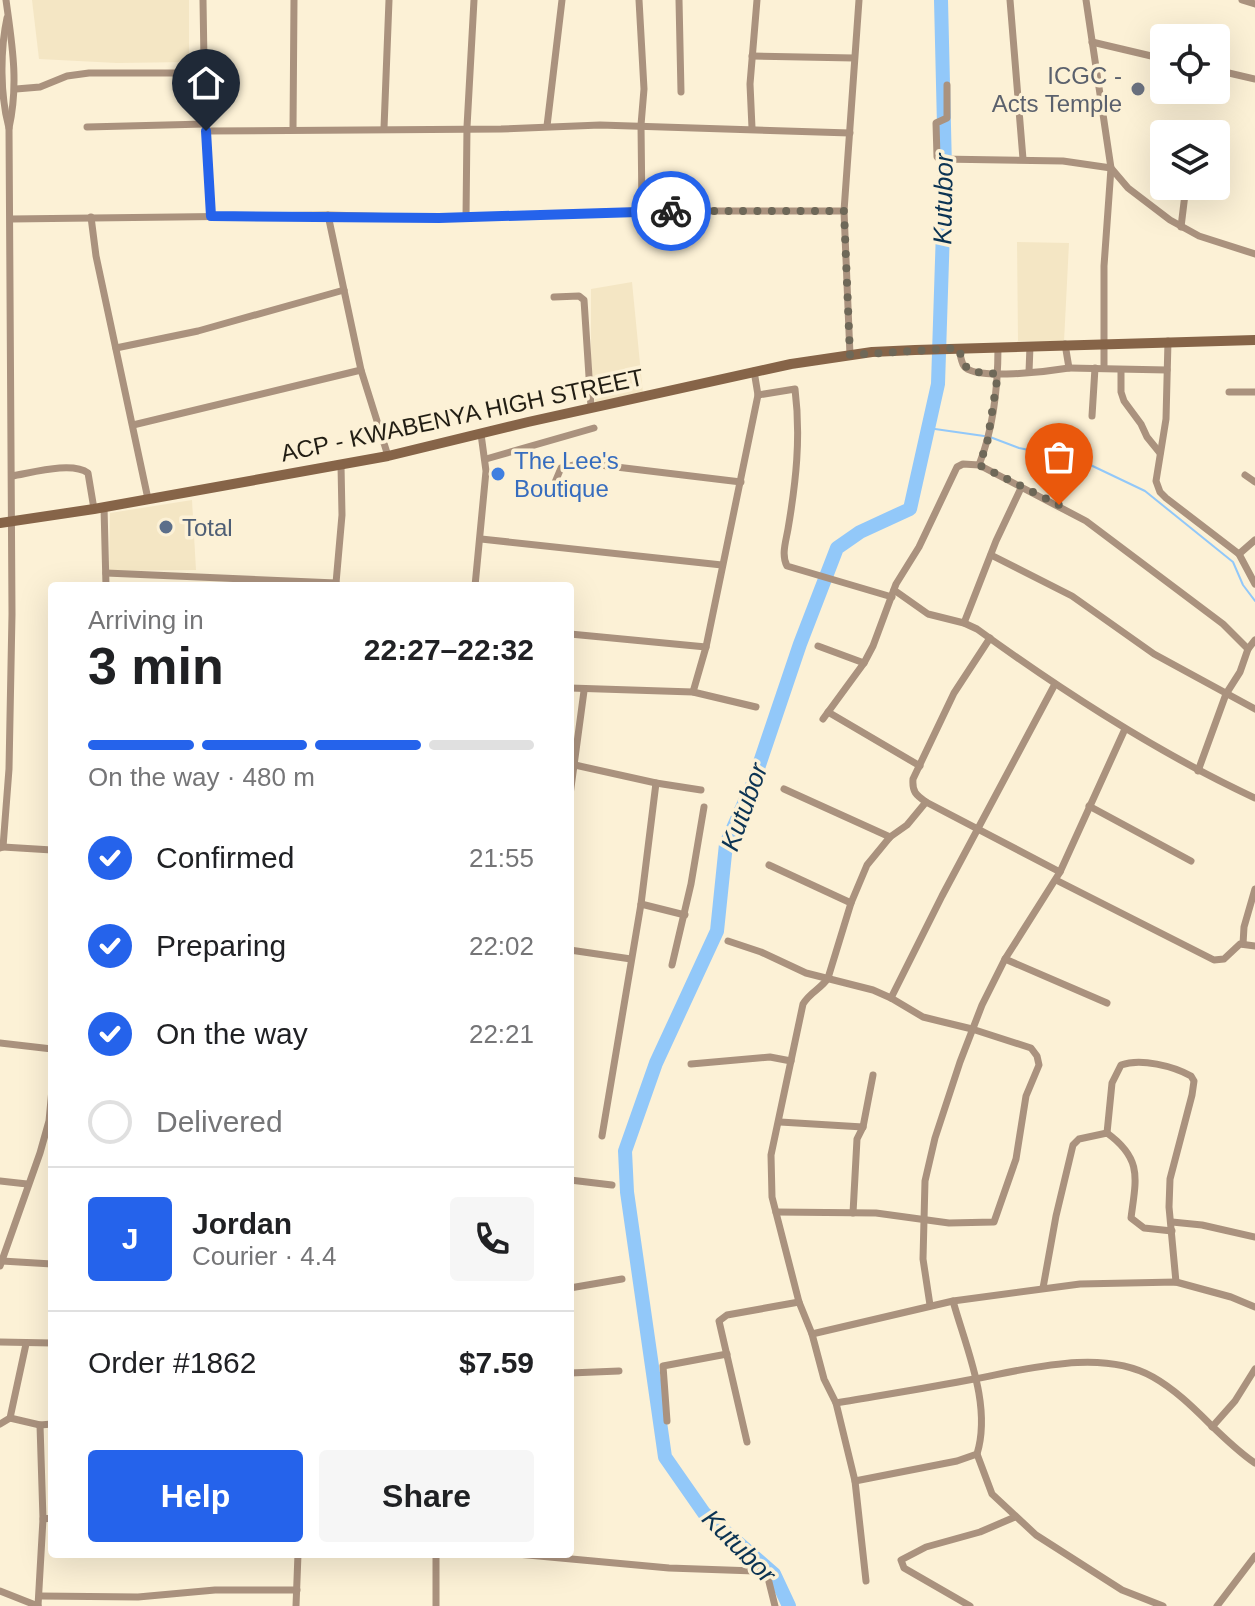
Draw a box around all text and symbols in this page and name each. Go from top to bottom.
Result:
map controls [1150,24,1230,200]
button: locate [1150,24,1230,104]
pin [172,49,240,131]
icon: home [184,61,228,105]
place label: ICGC - Acts Temple [992,62,1122,117]
marker: ICGC - Acts Temple [1129,80,1147,98]
button: layers [1150,120,1230,200]
water label: Kutubor [927,152,959,245]
courier [631,171,711,251]
icon: bike [649,189,693,233]
street label: ACP - KWABENYA HIGH STREET [278,363,646,467]
pin [1025,423,1093,505]
icon: bag [1037,435,1081,479]
place label: The Lee's Boutique [514,447,619,502]
marker: The Lee's Boutique [489,465,507,483]
place label: Total [182,514,233,541]
marker: Total [157,518,175,536]
text: Arriving in [88,605,204,635]
text: 22:27–22:32 [364,633,534,666]
text: 3 min [88,637,224,695]
water label: Kutubor [714,758,774,855]
text: On the way · 480 m [88,762,315,792]
icon: check [88,836,132,880]
text: Confirmed [156,841,294,874]
text: 21:55 [469,843,534,873]
icon: check [88,924,132,968]
text: Preparing [156,929,286,962]
text: 22:02 [469,931,534,961]
icon: check [88,1012,132,1056]
text: On the way [156,1017,308,1050]
text: 22:21 [469,1019,534,1049]
text: Delivered [156,1105,283,1138]
button: phone [450,1197,534,1281]
text: Jordan [192,1207,292,1240]
text: J [122,1222,138,1255]
text: Courier · 4.4 [192,1241,337,1271]
text: Order #1862 [88,1346,256,1379]
text: $7.59 [459,1346,534,1379]
button: Help [88,1450,303,1542]
button: Share [319,1450,534,1542]
water label: Kutubor [696,1503,783,1590]

